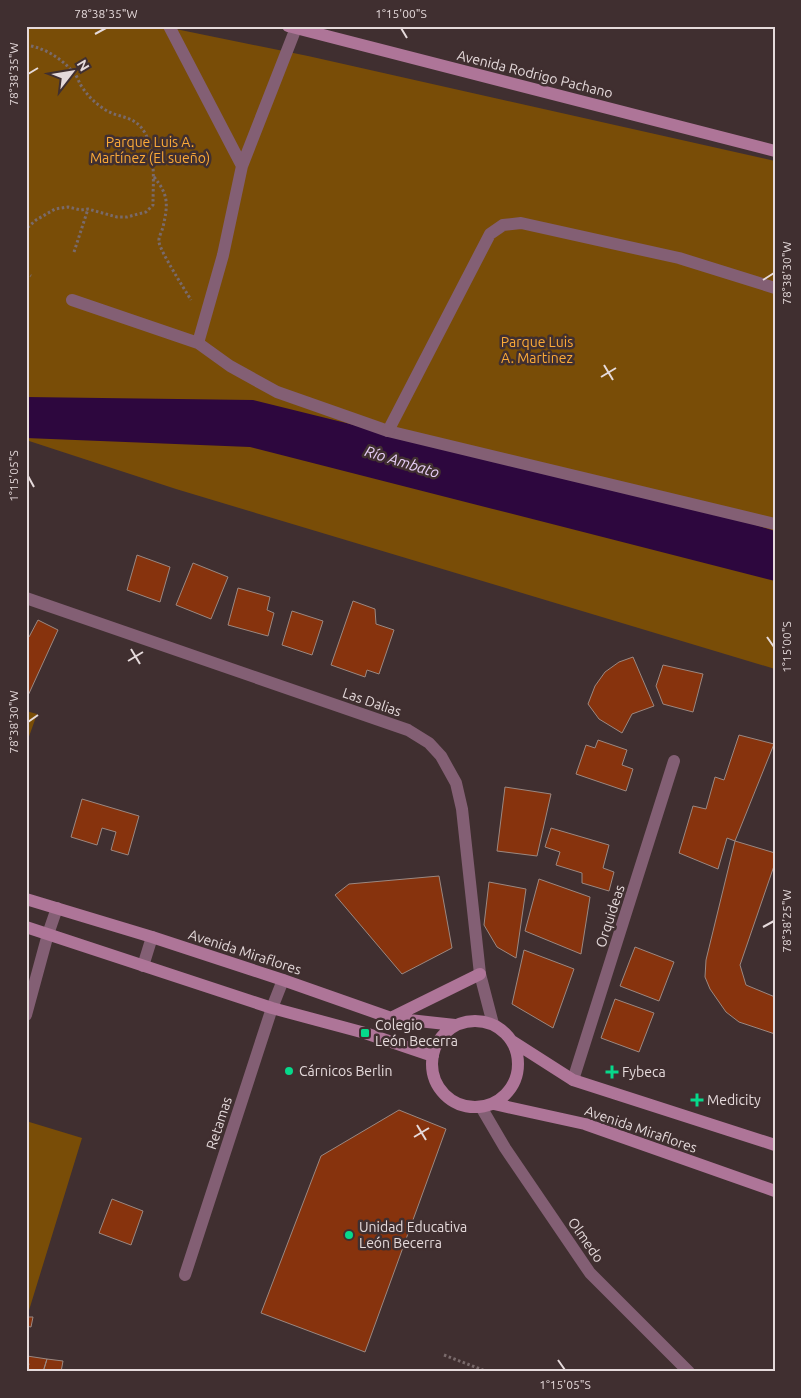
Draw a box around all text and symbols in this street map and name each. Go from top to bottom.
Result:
text: 78°38'35"W [74,7,138,20]
text: 1°15'00"S [375,7,427,20]
text: 78°38'35"W [7,42,20,106]
street label: Avenida Rodrigo Pachano [455,47,615,101]
north arrow [48,48,98,98]
text: N [74,57,93,74]
park label: Parque Luis A. Martínez (El sueño) [90,134,210,166]
text: 78°38'30"W [780,241,793,305]
park label: Parque Luis A. Martinez [501,334,573,366]
water label: Río Ambato [363,442,441,481]
text: 1°15'05"S [7,450,20,502]
text: 1°15'00"S [780,621,793,673]
street label: Las Dalias [341,684,403,720]
text: 78°38'30"W [7,690,20,754]
street label: Orquideas [592,883,628,949]
text: 78°38'25"W [780,889,793,953]
street label: Avenida Miraflores [187,926,303,978]
place label: Colegio León Becerra [375,1017,458,1049]
marker: Colegio León Becerra [359,1027,371,1039]
place label: Cárnicos Berlin [299,1063,392,1079]
place label: Fybeca [622,1064,666,1080]
marker: Cárnicos Berlin [283,1065,295,1077]
marker: Fybeca [606,1066,618,1078]
place label: Medicity [707,1092,761,1108]
marker: Medicity [691,1094,703,1106]
street label: Retamas [203,1095,235,1151]
street label: Avenida Miraflores [583,1102,699,1156]
street label: Olmedo [565,1215,607,1265]
place label: Unidad Educativa León Becerra [359,1219,467,1251]
marker: Unidad Educativa León Becerra [343,1229,355,1241]
text: 1°15'05"S [539,1378,591,1391]

